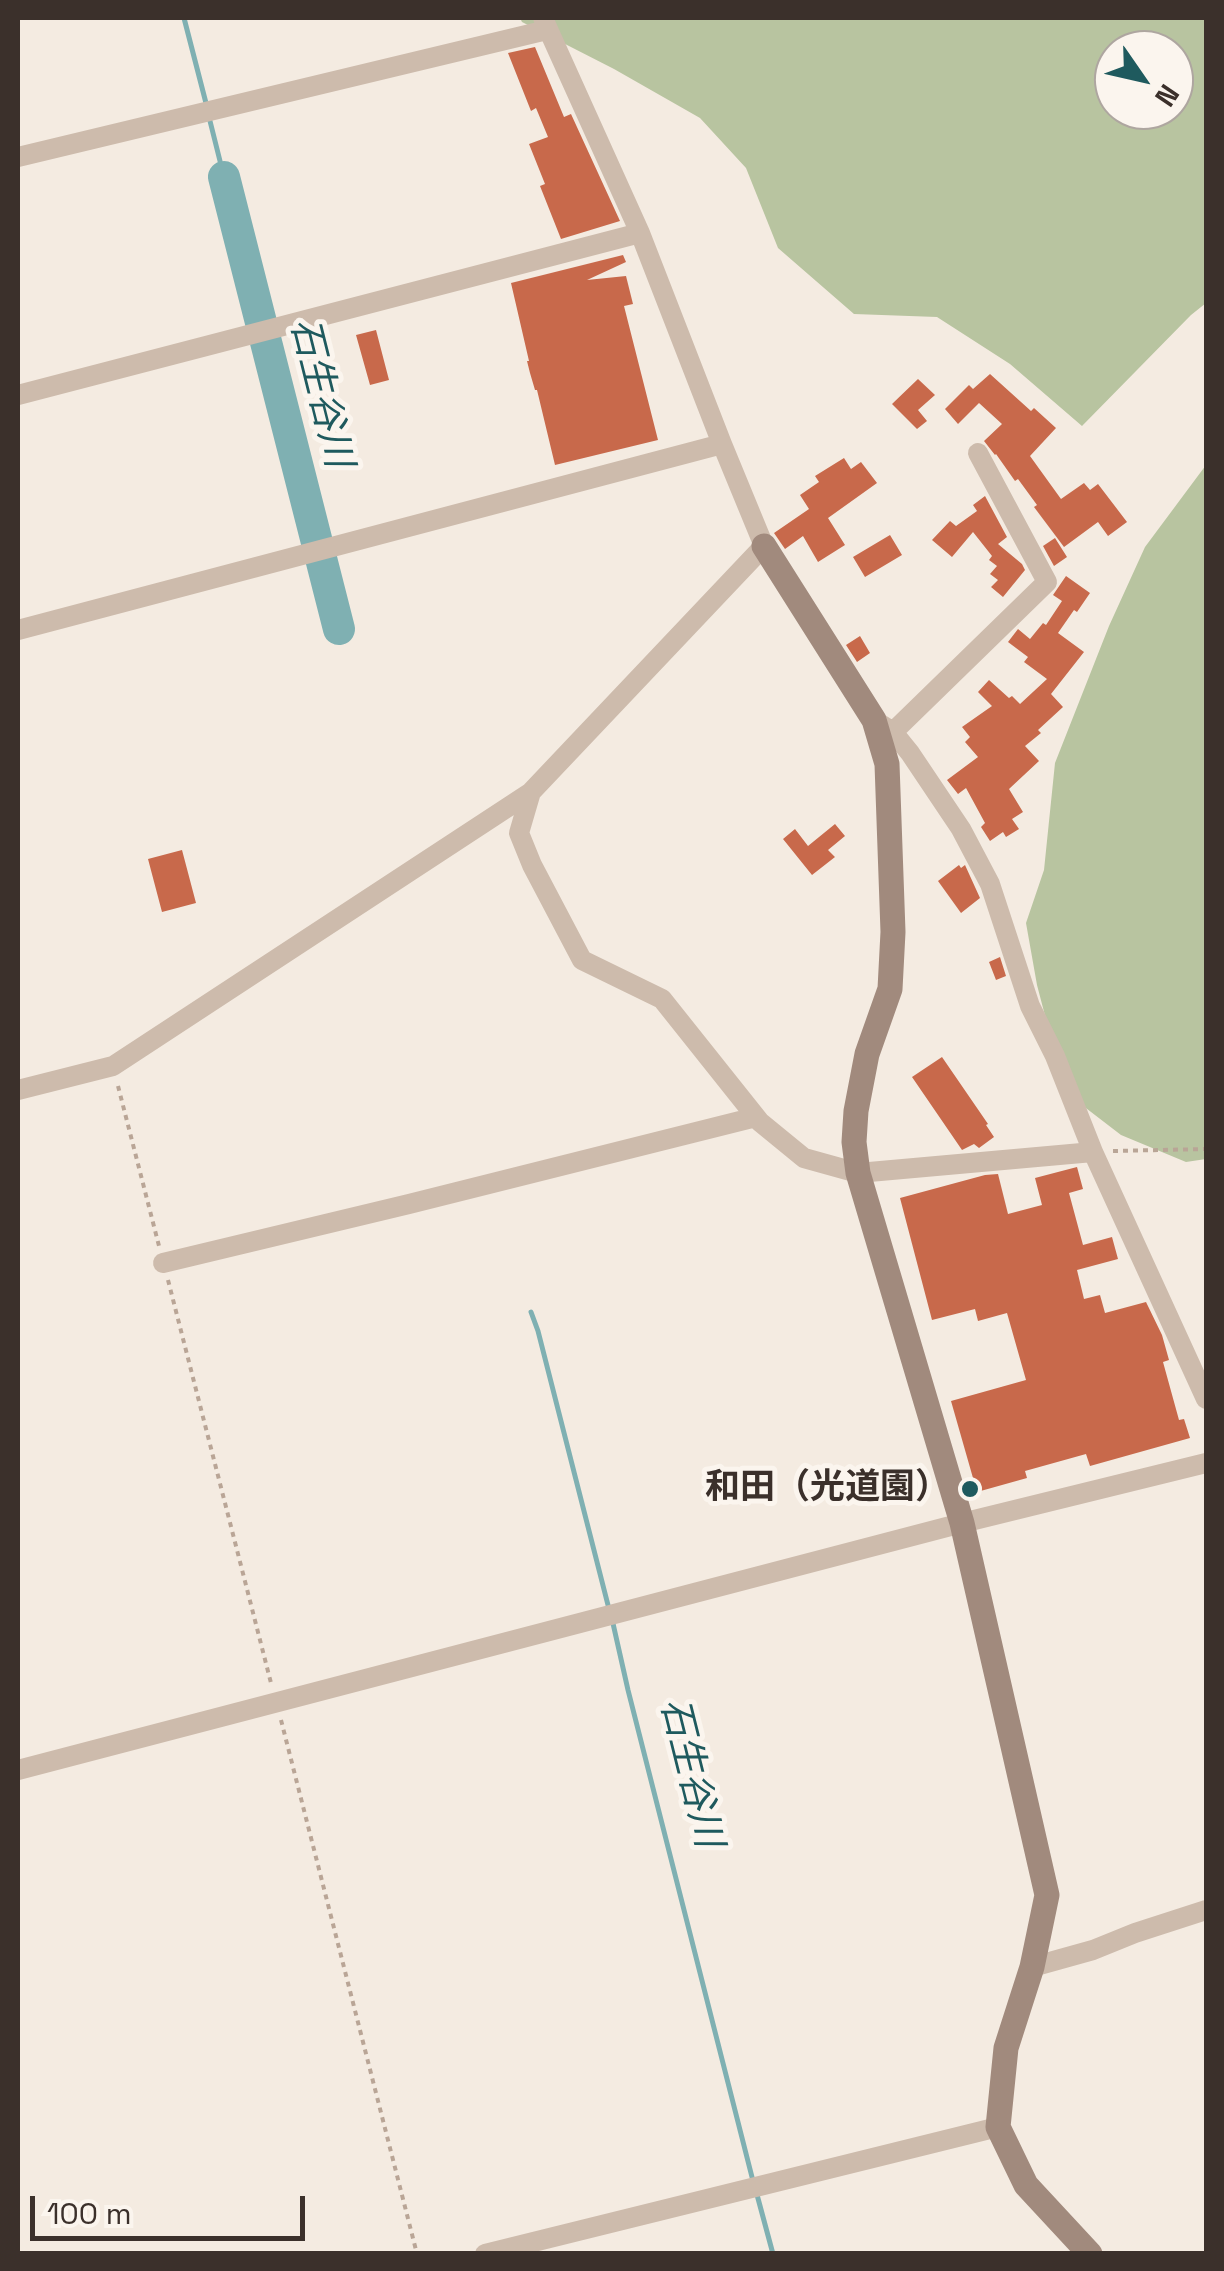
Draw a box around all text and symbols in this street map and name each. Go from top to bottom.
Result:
north arrow [1094,30,1194,130]
text: N [1147,78,1187,113]
water label: 石生谷川 [279,314,361,472]
place label: 和田（光道園） [705,1468,950,1510]
marker: 和田（光道園） [959,1478,981,1500]
water label: 石生谷川 [649,1694,731,1852]
scale bar [35,2176,310,2238]
text: 100 m [47,2194,132,2233]

